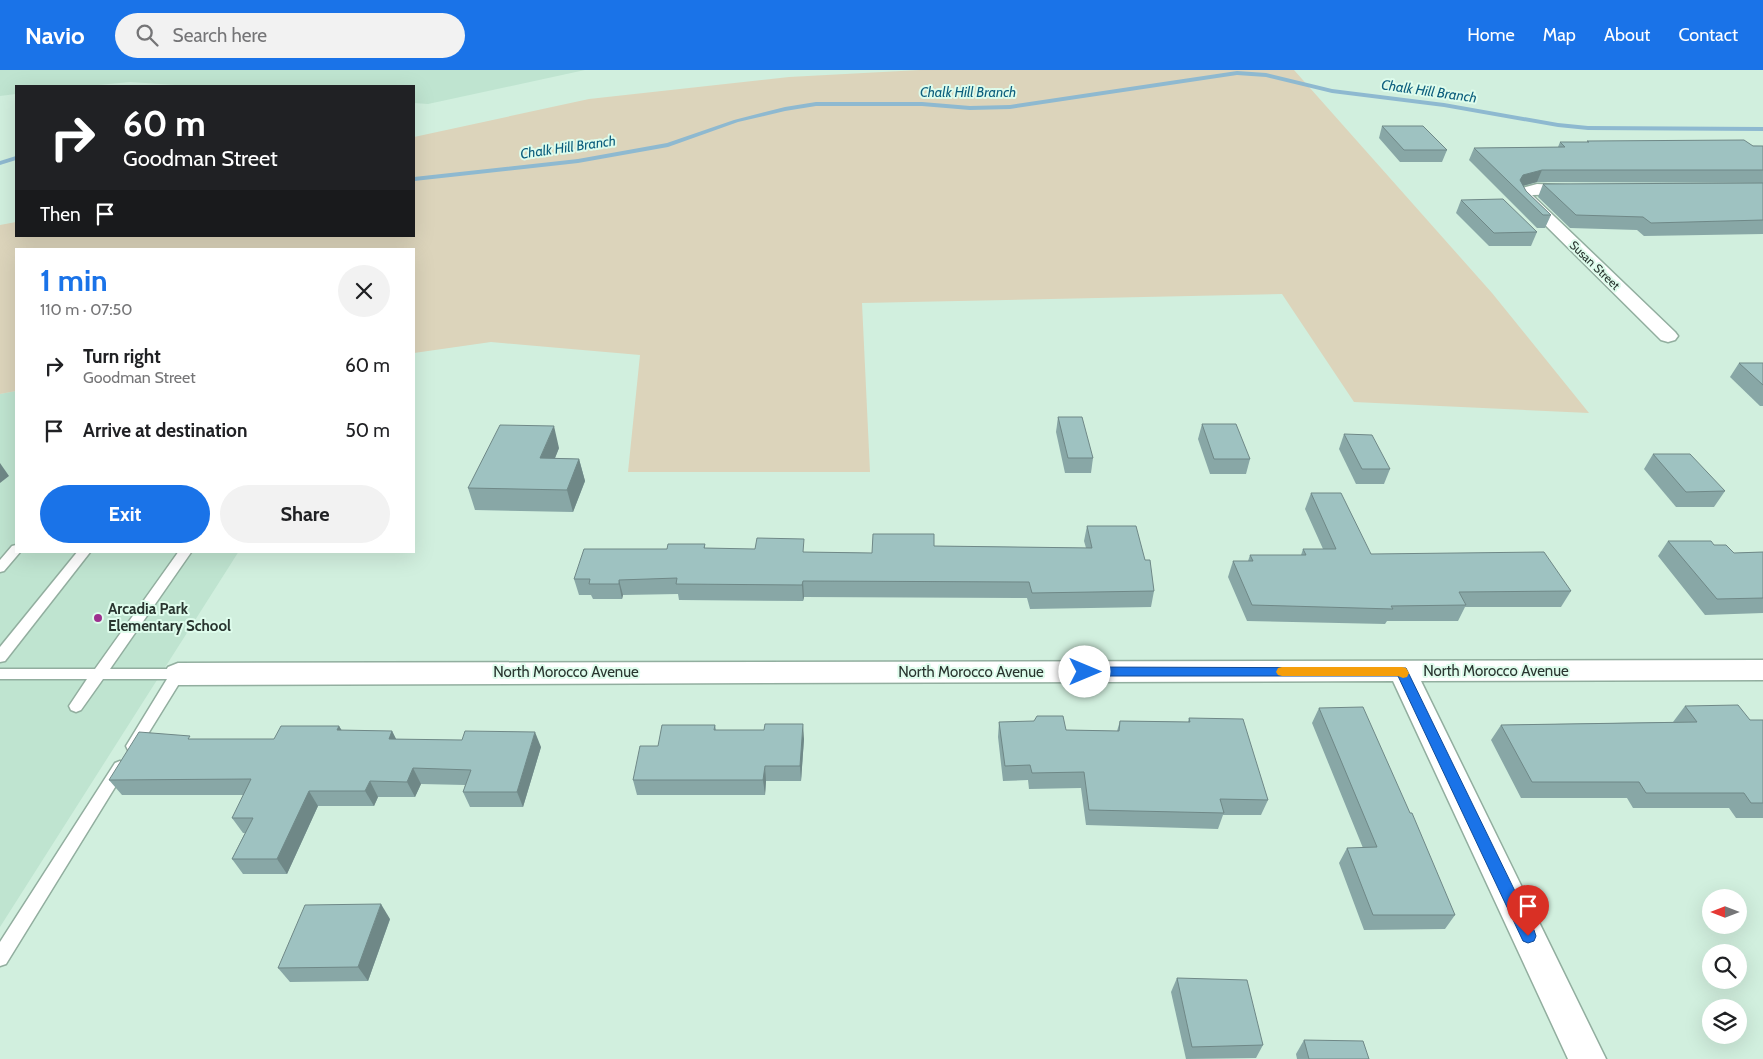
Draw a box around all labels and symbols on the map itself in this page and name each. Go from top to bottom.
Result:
water label: Chalk Hill Branch [1380,75,1478,107]
water label: Chalk Hill Branch [920,83,1016,101]
water label: Chalk Hill Branch [519,131,617,163]
street label: Susan Street [1567,237,1623,293]
place label: Arcadia Park Elementary School [108,600,231,635]
marker: Arcadia Park Elementary School [92,612,104,624]
position arrow [1058,645,1110,697]
street label: North Morocco Avenue [1423,662,1569,680]
street label: North Morocco Avenue [493,663,639,681]
street label: North Morocco Avenue [898,663,1044,681]
pin [1507,885,1549,936]
north arrow [1702,889,1748,934]

